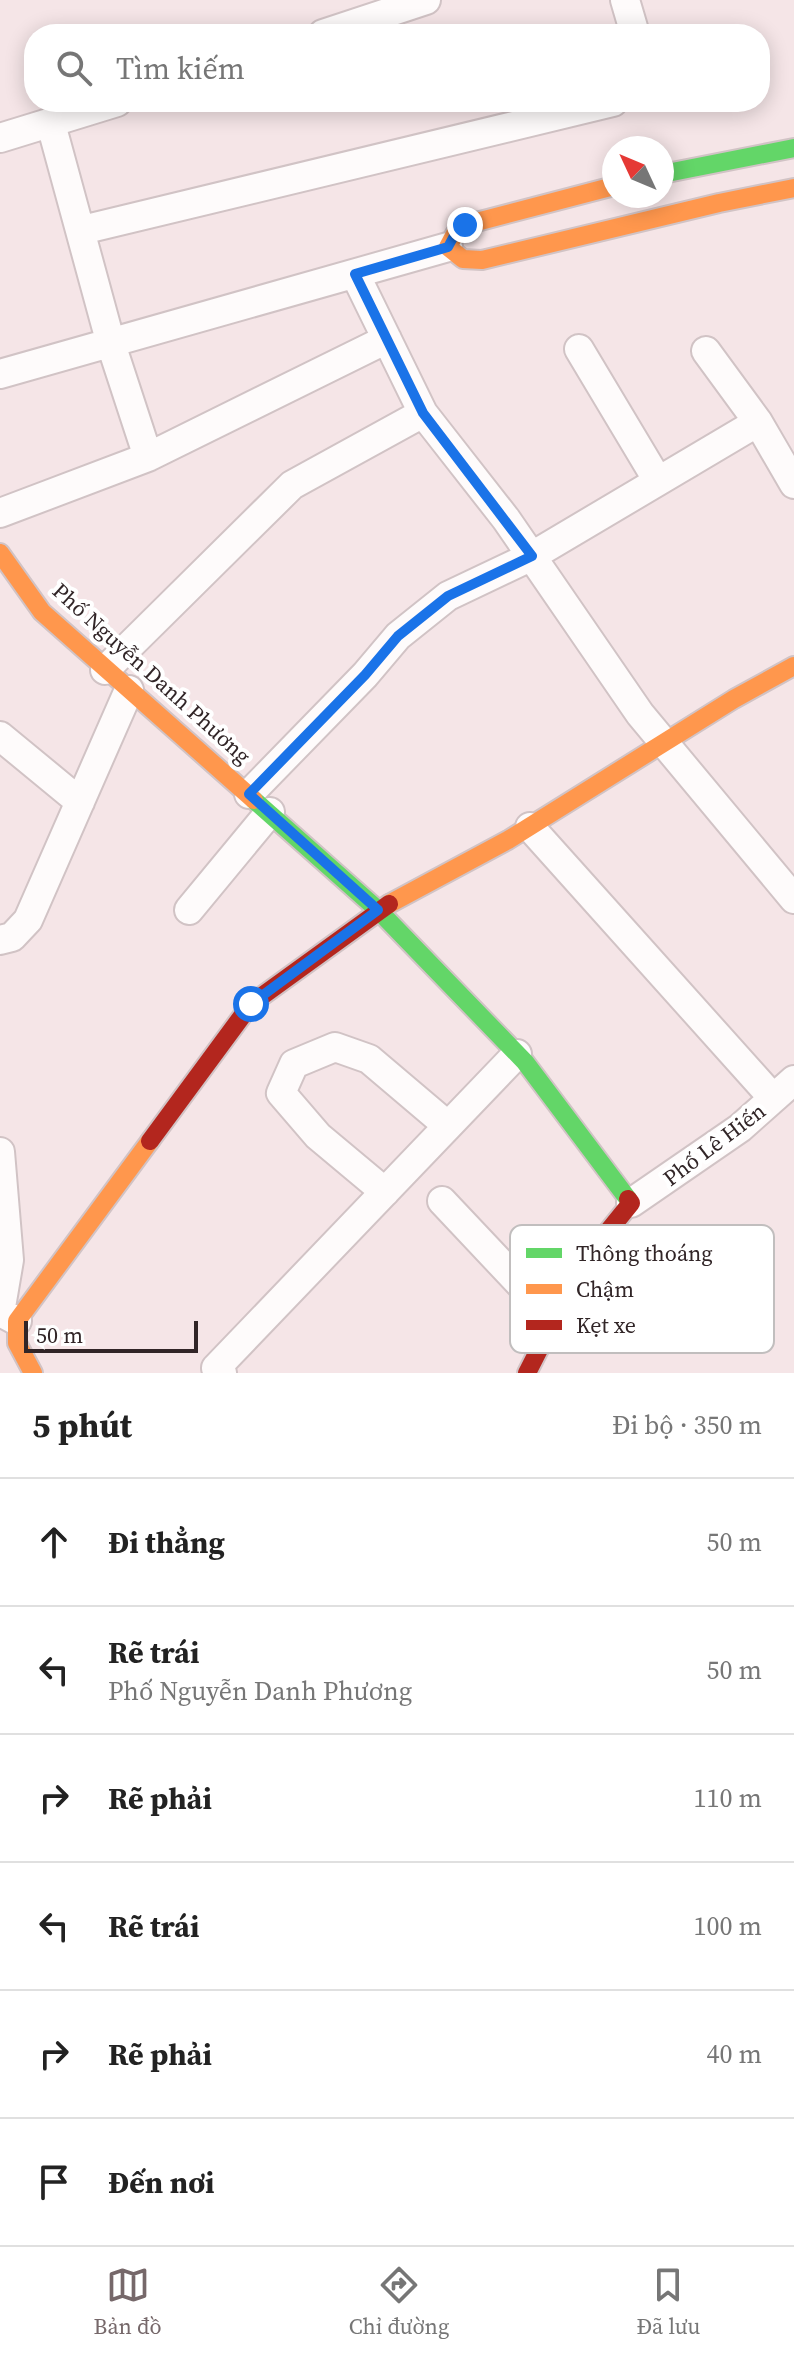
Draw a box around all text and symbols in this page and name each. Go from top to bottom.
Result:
search box [24,24,770,112]
icon: search [52,46,96,90]
text: Tìm kiếm [116,48,245,89]
north arrow [602,136,674,208]
route end [447,207,483,243]
street label: Phố Nguyễn Danh Phương [46,576,258,770]
route start [233,986,269,1022]
street label: Phố Lê Hiến [657,1096,771,1192]
legend [510,1225,774,1353]
text: Thông thoáng [576,1238,713,1268]
text: Chậm [576,1274,634,1304]
text: Kẹt xe [576,1310,636,1340]
scale bar [24,1317,198,1353]
text: 50 m [36,1320,83,1350]
text: 5 phút [32,1402,132,1448]
text: Đi bộ · 350 m [612,1407,762,1443]
icon: ahead [32,1520,76,1564]
text: Đi thẳng [108,1522,225,1563]
text: 50 m [707,1524,762,1560]
text: Rẽ trái [108,1632,199,1673]
icon: left [32,1648,76,1692]
text: 50 m [707,1652,762,1688]
text: Phố Nguyễn Danh Phương [108,1673,412,1709]
icon: right [32,1776,76,1820]
text: Rẽ phải [108,1778,212,1819]
text: 110 m [694,1780,762,1816]
icon: left [32,1904,76,1948]
text: Rẽ trái [108,1906,199,1947]
text: 100 m [694,1908,762,1944]
icon: right [32,2032,76,2076]
text: Rẽ phải [108,2034,212,2075]
text: 40 m [707,2036,762,2072]
icon: arrive [32,2160,76,2204]
text: Đến nơi [108,2162,215,2203]
tab: Bản đồ [94,2263,162,2341]
tab: Chỉ đường [349,2263,449,2341]
tab: Đã lưu [636,2263,700,2341]

